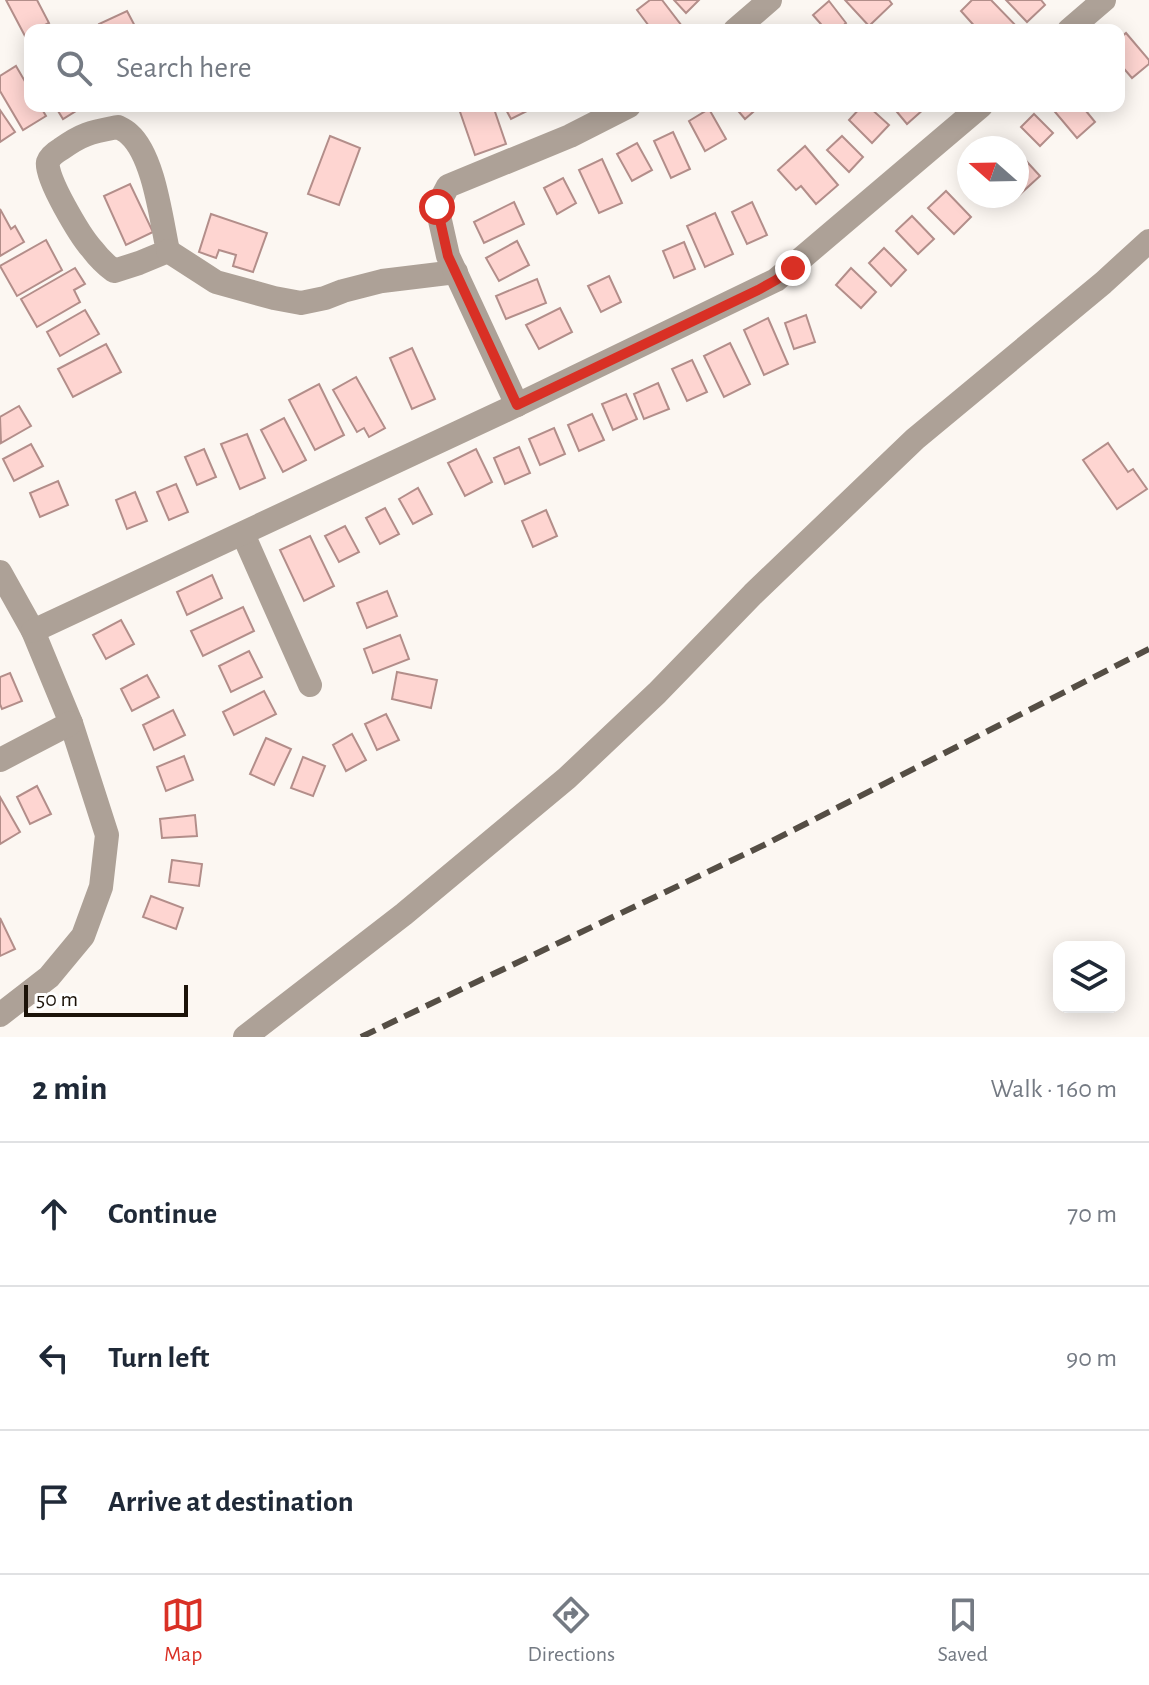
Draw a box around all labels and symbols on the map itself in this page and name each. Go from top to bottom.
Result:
north arrow [957,136,1029,208]
route start [419,189,455,225]
route end [775,250,811,286]
scale bar [24,981,188,1017]

